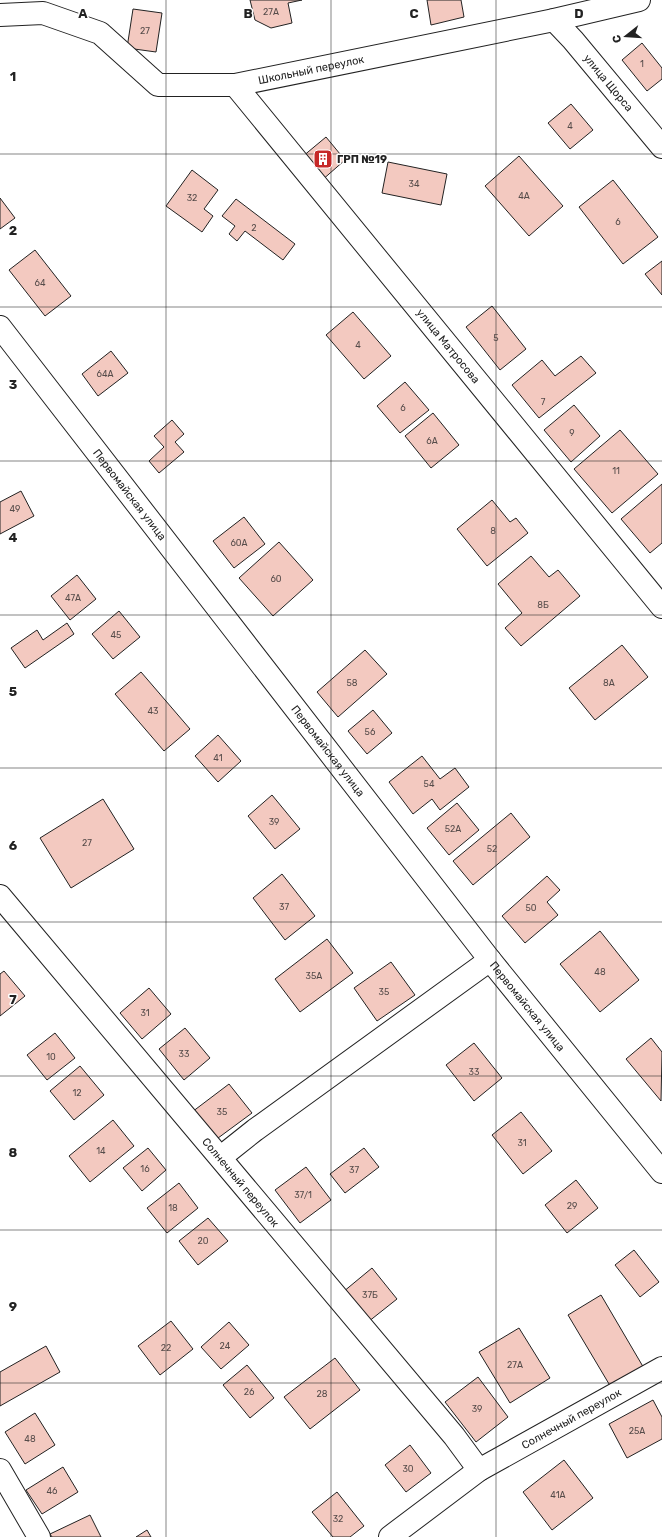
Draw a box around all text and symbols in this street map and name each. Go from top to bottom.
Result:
text: A [78,6,88,21]
text: B [243,6,253,21]
text: C [409,6,419,21]
text: D [574,6,584,21]
house number: 27А [263,7,279,17]
north arrow [606,16,646,56]
house number: 27 [140,26,150,36]
text: С [609,33,624,44]
street label: улица Щорса [581,52,635,114]
street label: Школьный переулок [257,53,365,87]
house number: 1 [640,59,644,69]
text: 1 [10,69,16,84]
house number: 4 [567,121,573,131]
building icon: ГРП №19 [312,148,334,170]
place label: ГРП №19 [337,153,387,166]
house number: 34 [409,179,420,189]
house number: 4А [518,191,530,201]
house number: 32 [187,193,197,203]
house number: 6 [615,217,621,227]
text: 2 [9,223,17,238]
house number: 2 [251,223,257,233]
house number: 64 [34,278,46,288]
street label: улица Матросова [414,306,482,386]
house number: 5 [493,333,499,343]
house number: 4 [355,340,361,350]
house number: 64А [96,369,114,379]
text: 3 [9,377,18,392]
house number: 7 [541,397,546,407]
house number: 6 [400,403,406,413]
house number: 9 [569,428,575,438]
house number: 6А [426,436,438,446]
street label: Первомайская улица [90,447,169,543]
house number: 11 [612,466,620,476]
house number: 49 [10,504,20,514]
house number: 8 [490,526,496,536]
text: 4 [9,530,18,545]
house number: 60А [230,538,248,548]
house number: 60 [270,574,282,584]
house number: 47А [65,593,81,603]
house number: 8Б [537,600,549,610]
house number: 45 [111,630,121,640]
house number: 58 [346,678,358,688]
house number: 8А [603,678,615,688]
text: 5 [9,684,17,699]
street label: Первомайская улица [288,703,367,799]
house number: 43 [148,706,159,716]
house number: 56 [365,727,376,737]
house number: 41 [213,753,223,763]
house number: 54 [424,779,435,789]
house number: 39 [269,817,279,827]
house number: 52А [445,824,461,834]
text: 6 [9,838,18,853]
house number: 27 [82,838,92,848]
house number: 52 [487,844,497,854]
house number: 37 [279,902,289,912]
house number: 50 [525,903,537,913]
street label: Первомайская улица [487,959,567,1054]
house number: 48 [594,967,606,977]
house number: 35А [306,971,322,981]
house number: 35 [379,987,389,997]
text: 7 [9,992,17,1007]
house number: 31 [140,1008,150,1018]
house number: 33 [179,1049,189,1059]
house number: 10 [46,1052,56,1062]
house number: 33 [469,1067,479,1077]
house number: 12 [72,1088,82,1098]
house number: 35 [217,1107,227,1117]
street label: Солнечный переулок [199,1135,281,1230]
house number: 31 [517,1138,527,1148]
text: 8 [9,1145,18,1160]
house number: 14 [96,1146,106,1156]
house number: 16 [140,1164,150,1174]
house number: 37 [349,1165,359,1175]
house number: 37/1 [294,1190,312,1200]
house number: 29 [567,1201,577,1211]
house number: 18 [168,1203,178,1213]
house number: 20 [198,1236,209,1246]
house number: 37Б [362,1290,378,1300]
text: 9 [9,1299,17,1314]
house number: 24 [220,1341,231,1351]
house number: 22 [161,1343,171,1353]
house number: 27А [507,1360,523,1370]
street label: Солнечный переулок [519,1386,624,1452]
house number: 26 [244,1387,255,1397]
house number: 28 [316,1389,328,1399]
house number: 39 [472,1404,482,1414]
house number: 25А [629,1426,645,1436]
house number: 48 [24,1434,36,1444]
house number: 30 [402,1464,414,1474]
house number: 46 [46,1486,58,1496]
house number: 41А [550,1490,566,1500]
house number: 32 [333,1514,343,1524]

